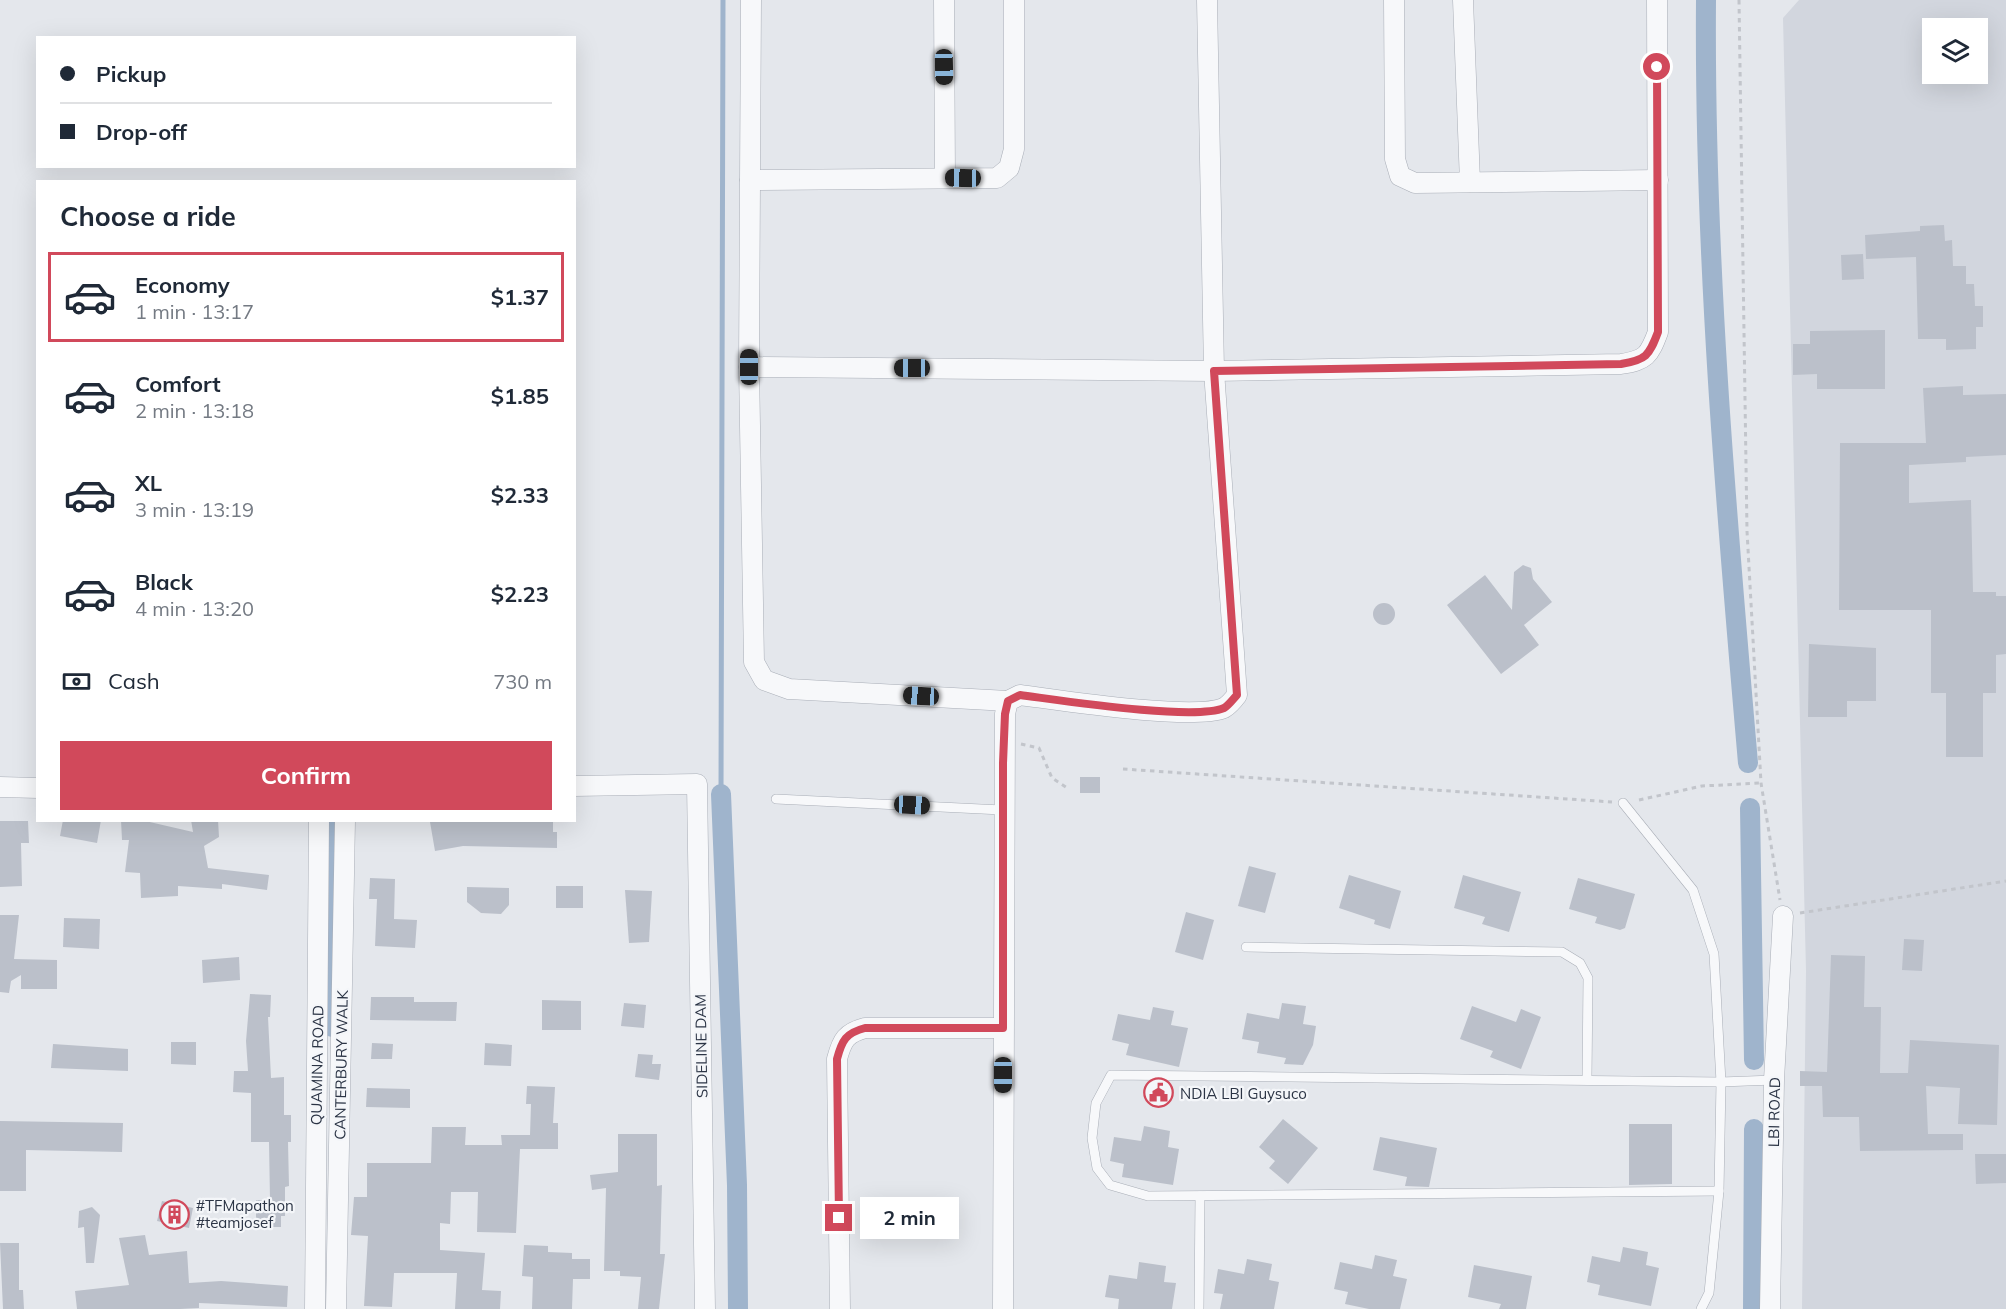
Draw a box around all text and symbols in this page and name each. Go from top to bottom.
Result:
map controls [1922,18,1988,84]
button: layers [1922,18,1988,84]
car [935,49,953,85]
route start [1643,53,1670,80]
text: Pickup [96,60,166,88]
text: Drop-off [96,118,187,146]
car [945,169,981,187]
text: Choose a ride [60,199,236,233]
icon: car [63,270,117,324]
text: Economy [135,271,230,299]
text: $1.37 [491,283,549,311]
text: 1 min · 13:17 [135,299,254,324]
car [740,349,758,385]
car [894,359,930,377]
icon: car [63,369,117,423]
text: Comfort [135,370,221,398]
text: $1.85 [491,382,549,410]
text: 2 min · 13:18 [135,398,254,423]
icon: car [63,468,117,522]
text: XL [135,469,162,497]
text: $2.33 [491,481,549,509]
text: 3 min · 13:19 [135,497,254,522]
icon: car [63,567,117,621]
text: Black [135,568,193,596]
text: $2.23 [491,580,549,608]
text: 4 min · 13:20 [135,596,254,621]
icon: cash [60,665,93,698]
text: Cash [108,667,160,695]
text: 730 m [493,669,552,694]
car [903,686,939,706]
button: Confirm [60,741,552,810]
car [894,795,930,815]
street label: CANTERBURY WALK [330,990,352,1140]
street label: SIDELINE DAM [691,994,711,1098]
street label: QUAMINA ROAD [306,1005,328,1125]
car [994,1057,1012,1093]
public building icon: NDIA LBI Guysuco [1143,1077,1175,1109]
street label: LBI ROAD [1764,1077,1784,1147]
place label: NDIA LBI Guysuco [1180,1084,1307,1103]
place label: #TFMapathon #teamjosef [196,1196,294,1232]
callout: 2 min [860,1197,959,1239]
building icon: #TFMapathon #teamjosef [159,1198,191,1230]
route end [825,1204,852,1231]
text: 2 min [883,1205,936,1230]

